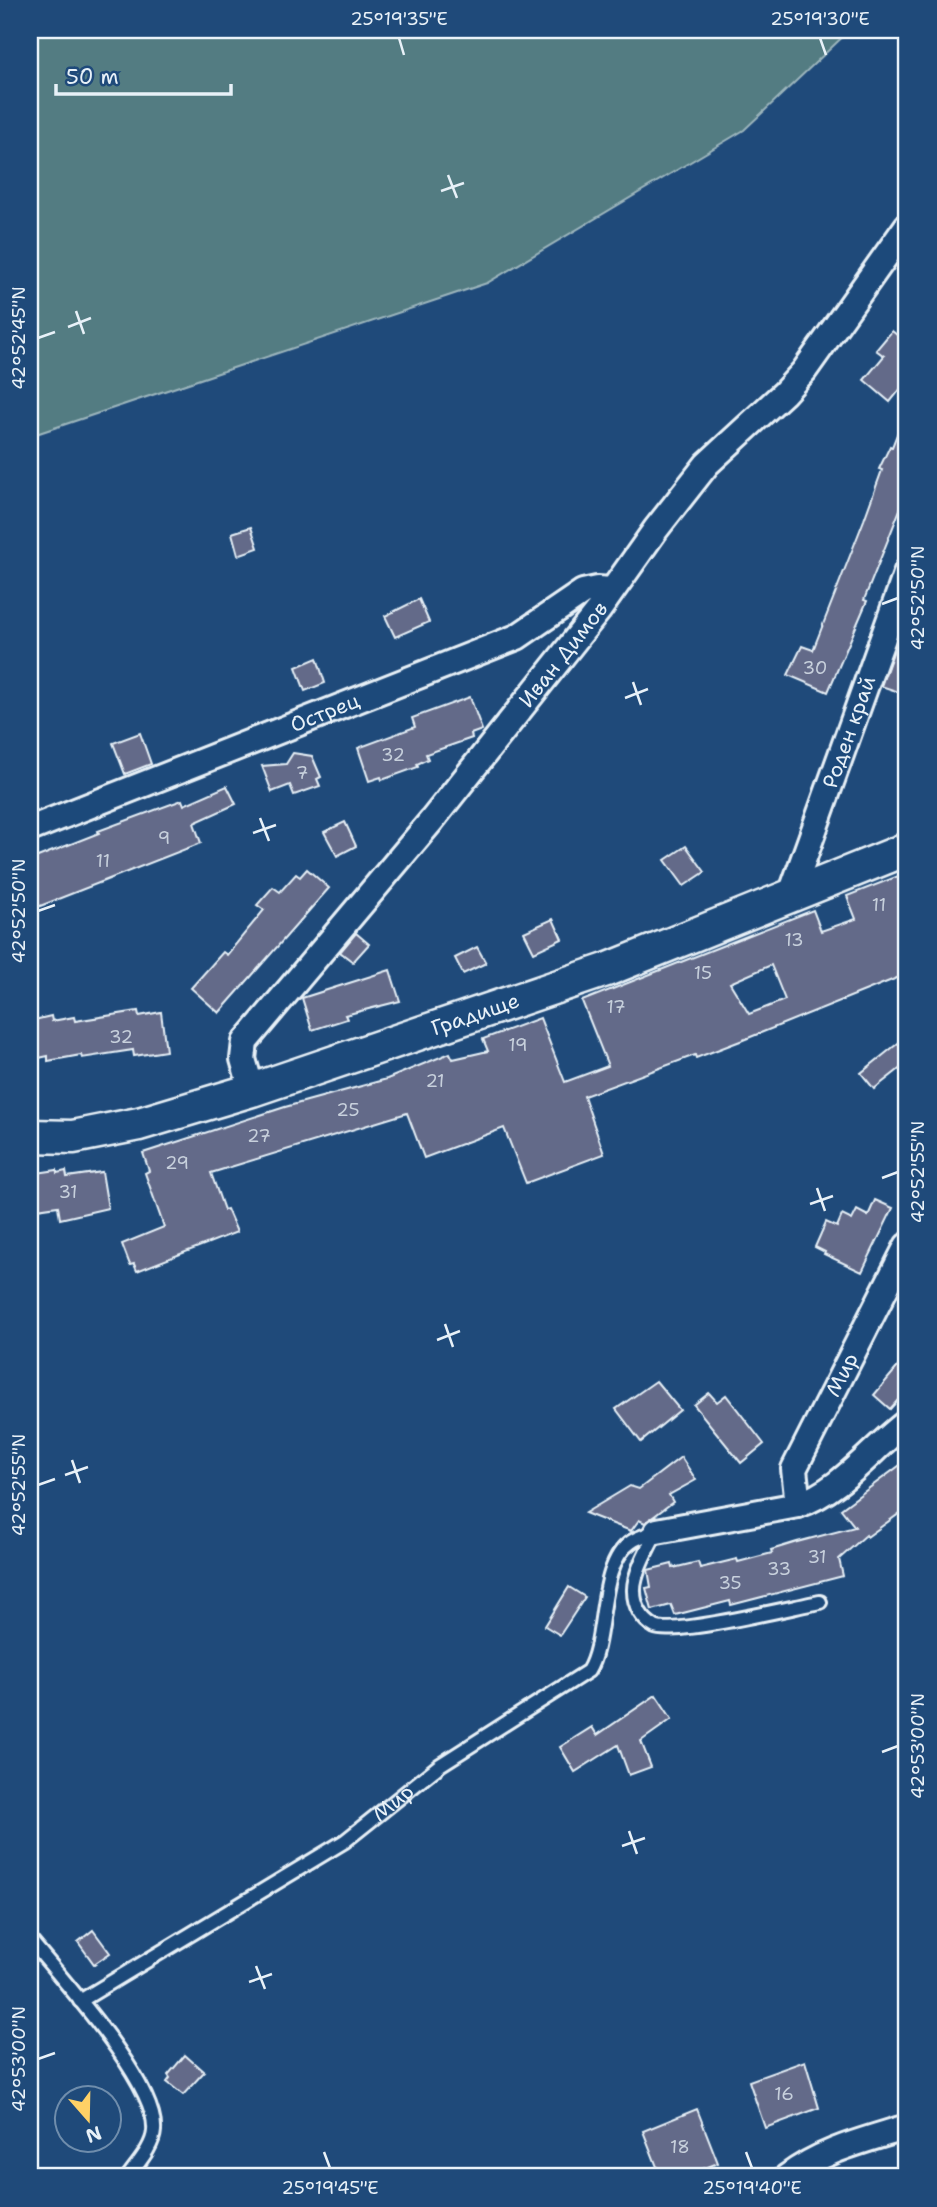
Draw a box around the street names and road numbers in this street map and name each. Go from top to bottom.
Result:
street label: Иван Димов [513,596,614,713]
street label: Роден край [816,672,882,792]
street label: Острец [286,686,364,739]
street label: Градище [427,986,523,1042]
street label: Мир [819,1348,865,1401]
street label: Мир [366,1777,420,1828]

